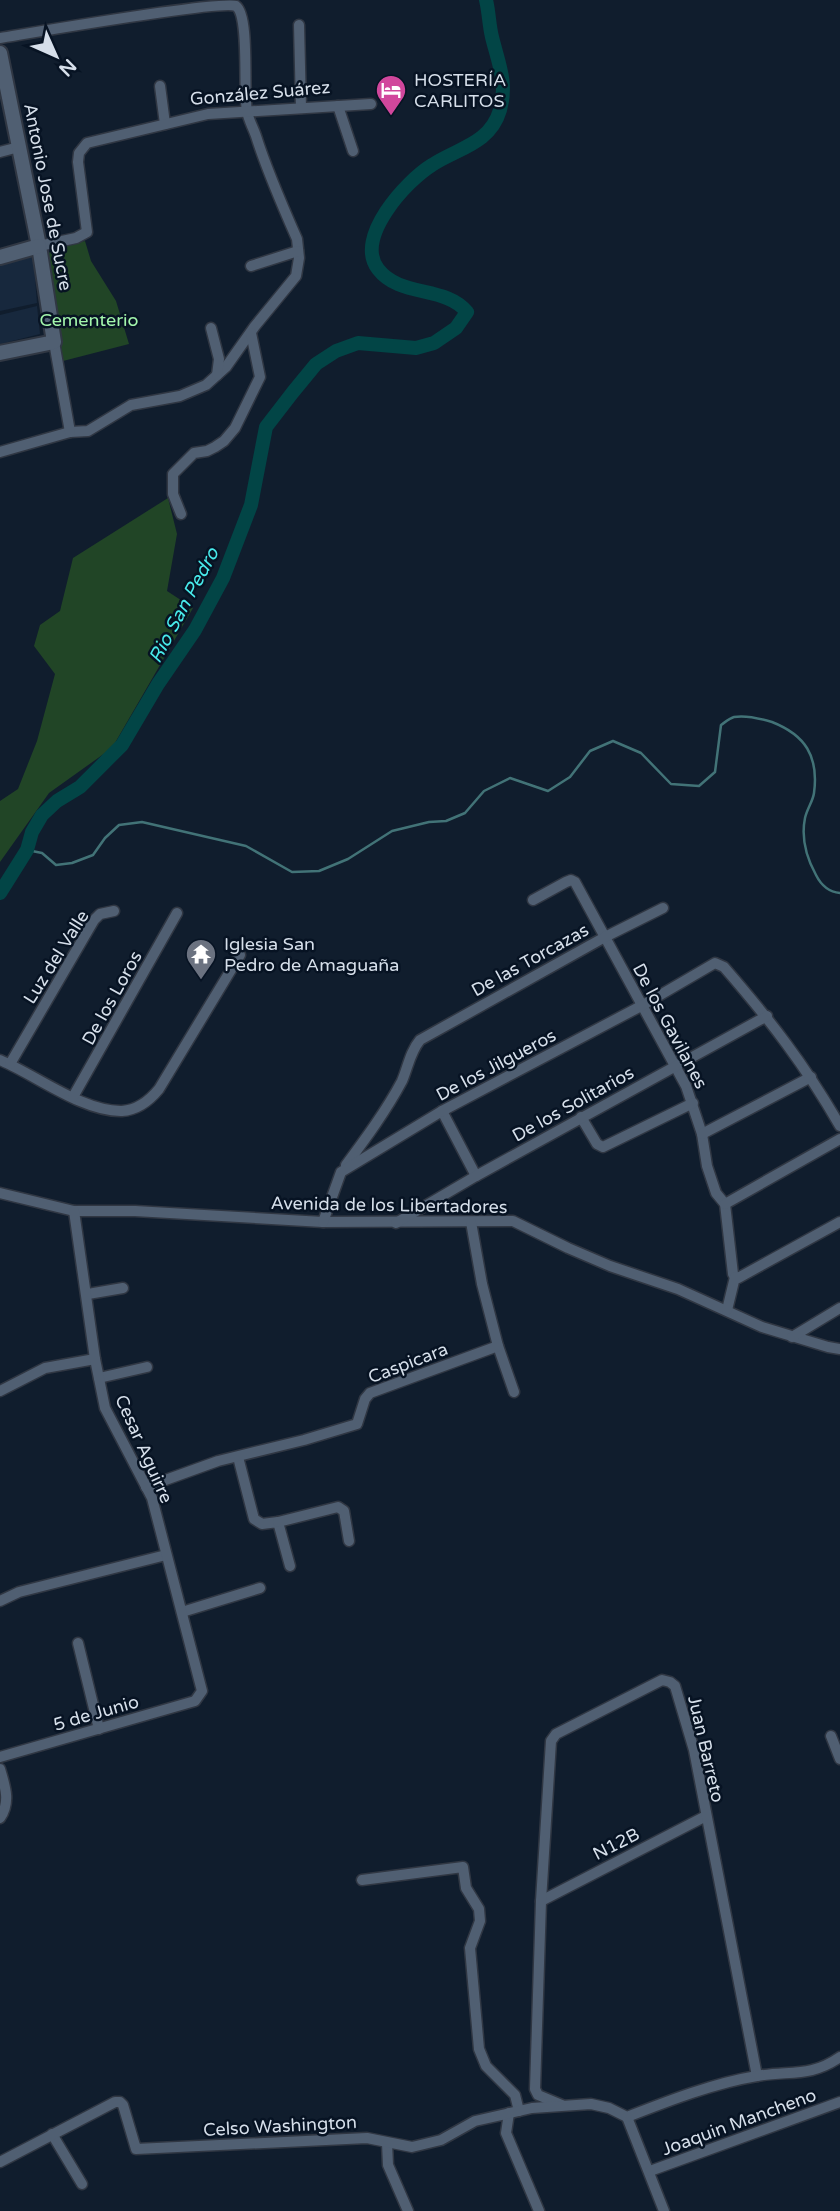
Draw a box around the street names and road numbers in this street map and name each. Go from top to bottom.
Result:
street label: González Suárez [189,76,331,110]
street label: Antonio Jose de Sucre [19,102,77,292]
street label: Luz del Valle [18,906,94,1008]
street label: De las Torcazas [467,919,593,1001]
street label: De los Loros [77,947,147,1049]
street label: De los Gavilanes [628,960,712,1092]
street label: De los Jilgueros [432,1024,560,1106]
street label: De los Solitarios [508,1061,638,1147]
street label: Avenida de los Libertadores [270,1192,508,1218]
street label: Caspicara [365,1338,451,1388]
street label: Cesar Aguirre [110,1391,178,1507]
street label: 5 de Junio [51,1690,141,1736]
street label: Juan Barreto [683,1693,729,1805]
street label: N12B [589,1823,643,1865]
street label: Joaquin Mancheno [659,2084,819,2160]
street label: Celso Washington [203,2111,357,2141]

